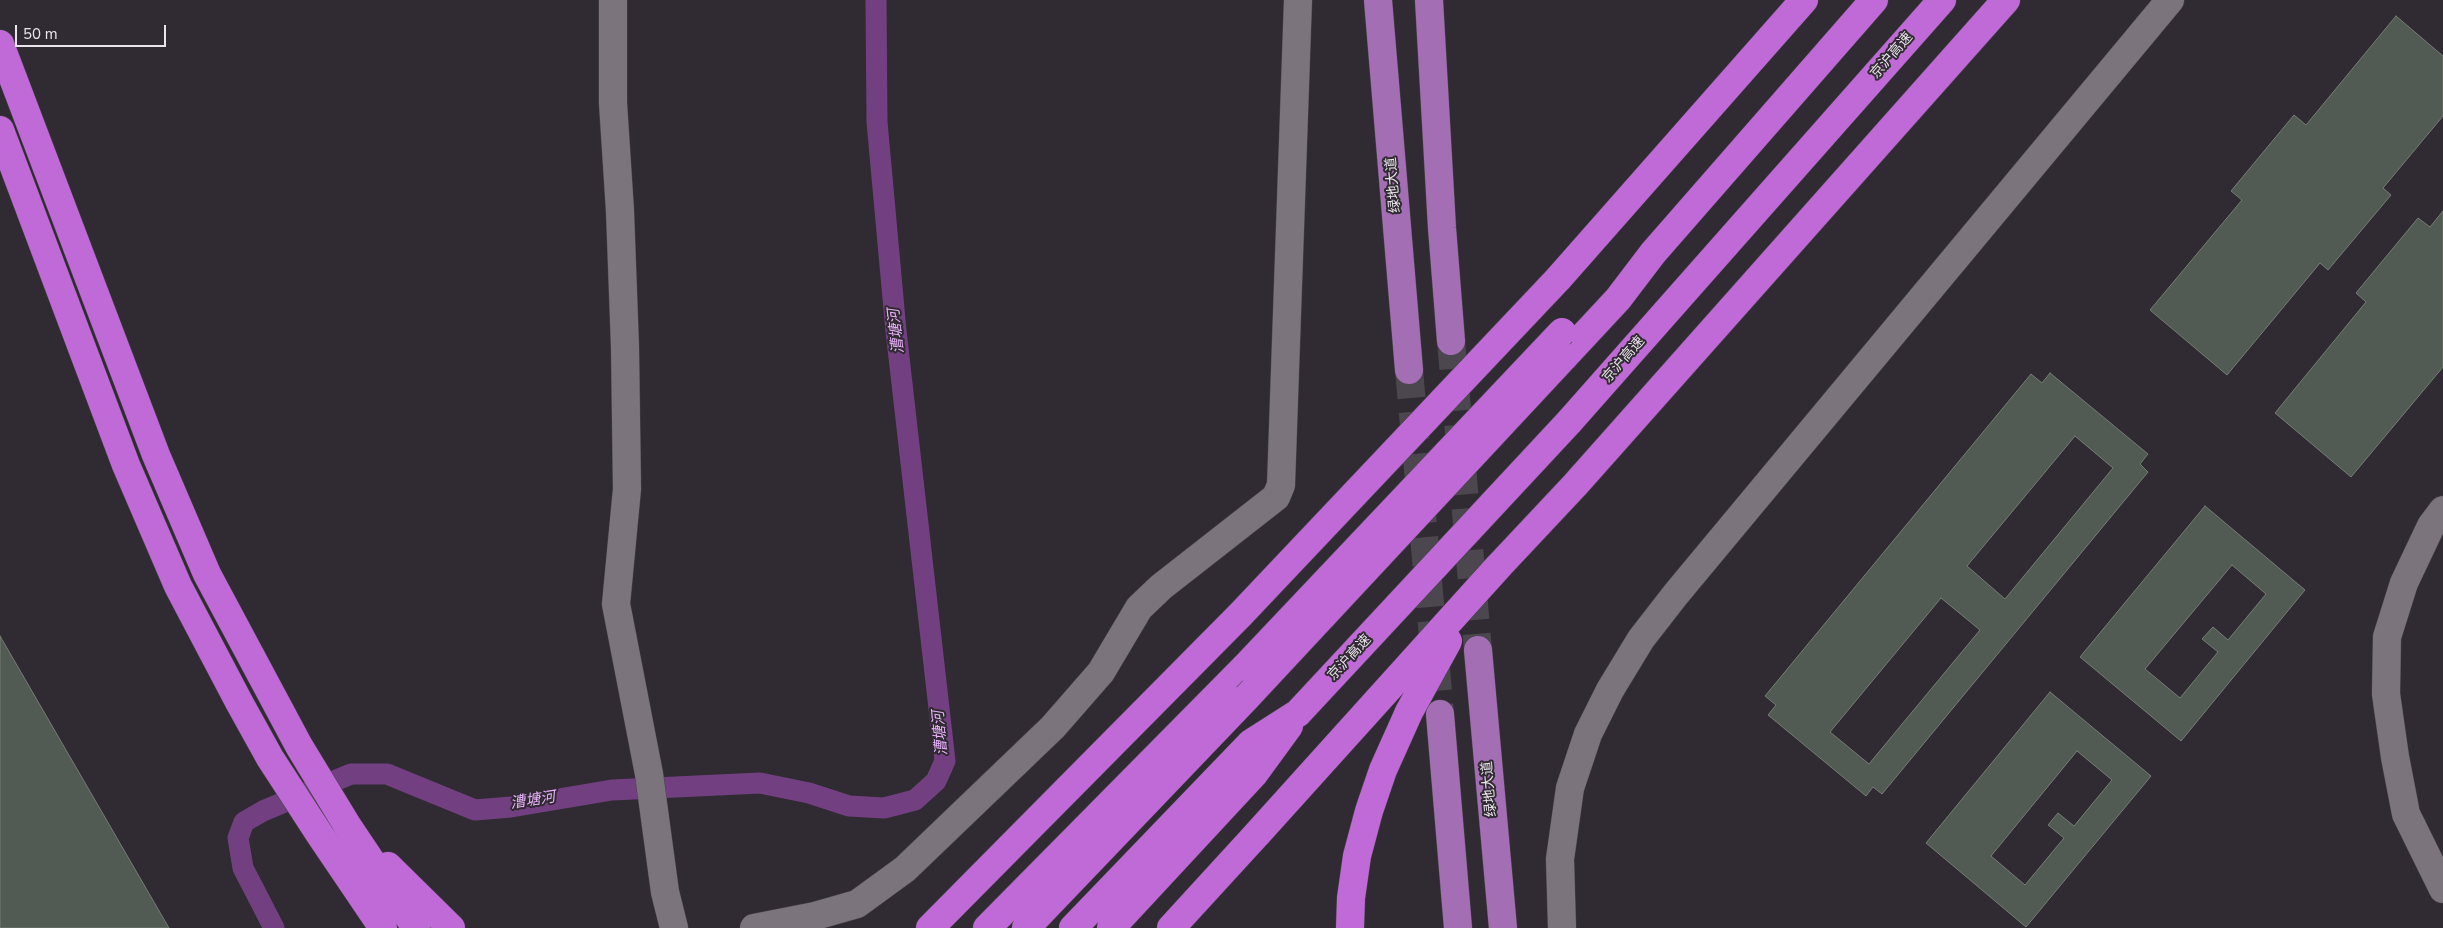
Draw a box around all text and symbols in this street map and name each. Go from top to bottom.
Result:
scale bar [18,15,169,47]
text: 50 m [23,24,58,44]
street label: 京沪高速 [1867,29,1917,83]
street label: 绿地大道 [1383,156,1405,214]
water label: 漕塘河 [886,308,908,354]
street label: 京沪高速 [1599,333,1649,387]
street label: 京沪高速 [1325,632,1375,684]
water label: 漕塘河 [930,710,952,756]
street label: 绿地大道 [1479,760,1501,818]
water label: 漕塘河 [509,789,557,813]

